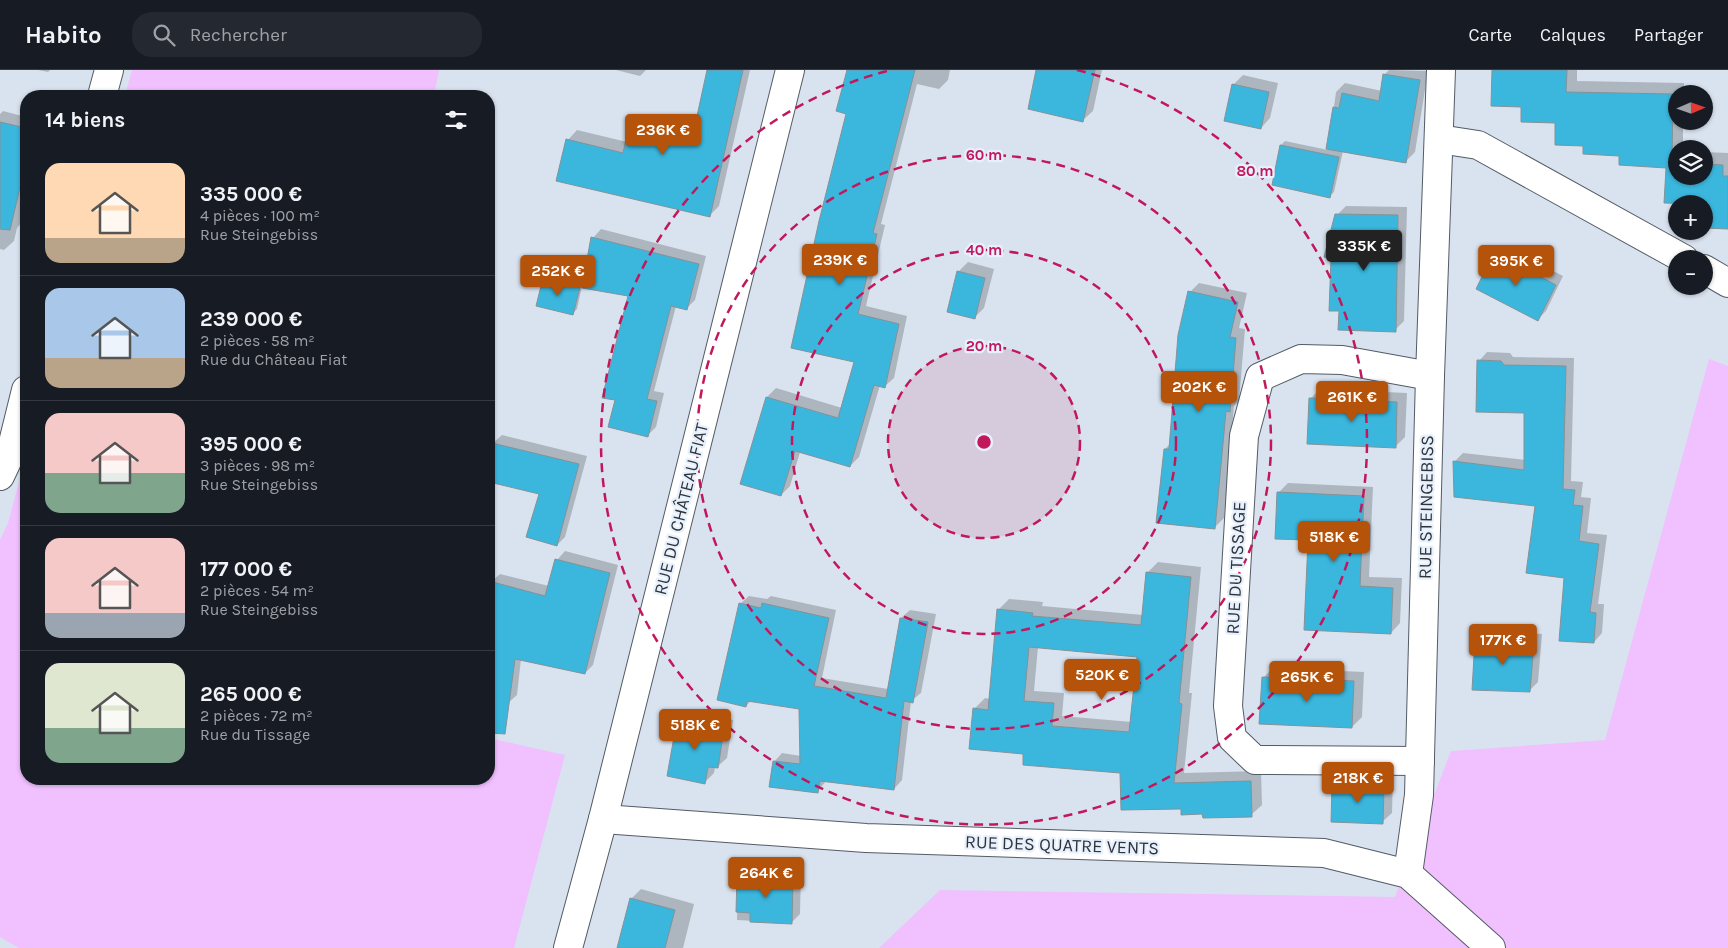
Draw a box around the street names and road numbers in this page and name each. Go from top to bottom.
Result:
street label: RUE DU CHÂTEAU FIAT [649,421,713,597]
street label: RUE STEINGEBISS [1414,435,1438,579]
street label: RUE DU TISSAGE [1222,501,1250,635]
street label: RUE DES QUATRE VENTS [965,831,1159,859]

